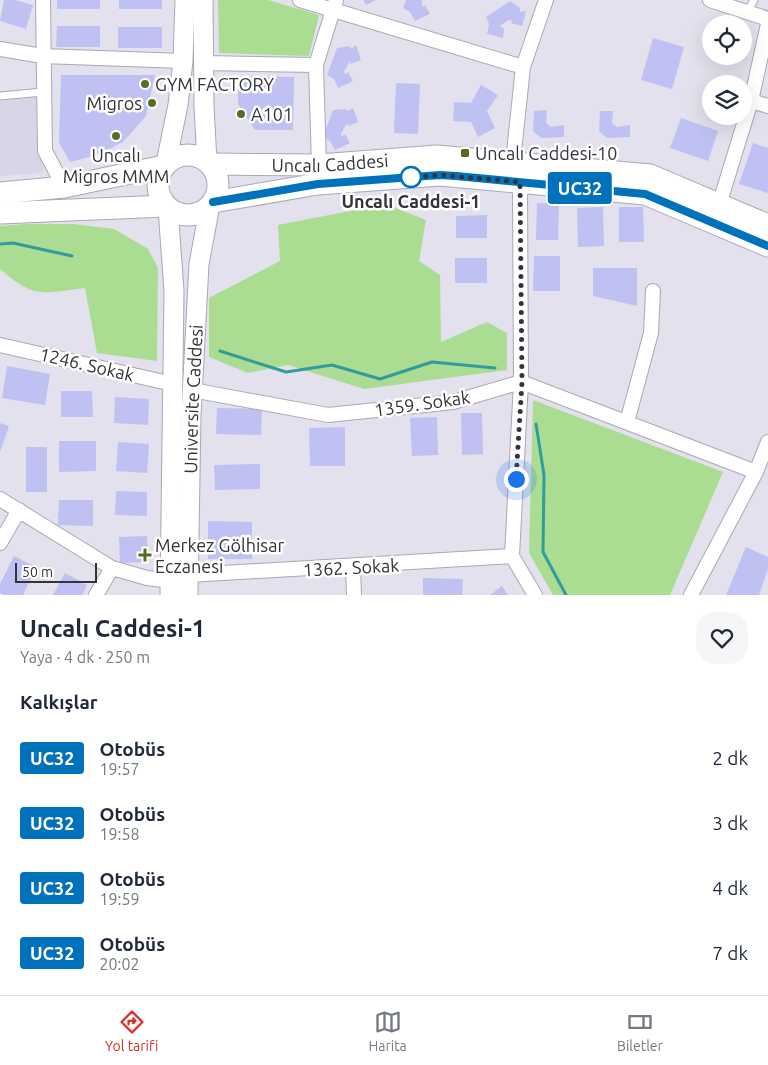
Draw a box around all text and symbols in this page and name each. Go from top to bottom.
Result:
map controls [702,15,752,125]
button: locate [702,15,752,65]
place label: GYM FACTORY [155,74,274,94]
button: layers [702,75,752,125]
marker: GYM FACTORY [139,78,151,90]
place label: Migros [86,93,142,113]
marker: Migros [146,97,158,109]
place label: A101 [251,104,293,124]
marker: A101 [235,108,247,120]
marker: Uncalı Migros MMM [110,130,122,142]
place label: Uncalı Caddesi-10 [475,143,617,163]
place label: Uncalı Migros MMM [63,145,169,186]
marker: Uncalı Caddesi-10 [459,147,471,159]
street label: Uncalı Caddesi [271,150,389,175]
marker: Uncalı Caddesi-1 [400,166,422,188]
line badge: UC32 [545,172,615,204]
text: UC32 [558,178,602,198]
place label: Uncalı Caddesi-1 [341,191,481,211]
street label: Universite Caddesi [180,324,206,474]
street label: 1246. Sokak [38,343,136,385]
street label: 1359. Sokak [373,386,471,420]
your location [504,467,529,492]
place label: Merkez Gölhisar Eczanesi [155,535,284,576]
marker: Merkez Gölhisar Eczanesi [139,549,151,561]
street label: 1362. Sokak [302,554,400,580]
scale bar [15,560,98,583]
text: 50 m [22,564,53,580]
button: heart [696,612,748,664]
text: Uncalı Caddesi-1 [20,615,205,642]
text: Yaya · 4 dk · 250 m [20,648,150,666]
text: Kalkışlar [20,691,98,713]
text: Otobüs [99,738,165,760]
text: 2 dk [712,747,748,769]
text: UC32 [30,748,74,768]
text: 19:57 [99,760,139,778]
text: Otobüs [99,803,165,825]
text: 3 dk [712,812,748,834]
text: UC32 [30,813,74,833]
text: 19:58 [99,825,139,843]
text: Otobüs [99,868,165,890]
text: 4 dk [712,877,748,899]
text: UC32 [30,878,74,898]
text: 19:59 [99,890,139,908]
text: Otobüs [99,933,165,955]
text: 7 dk [712,942,748,964]
text: UC32 [30,943,74,963]
text: 20:02 [99,955,139,973]
tab: Yol tarifi [105,1008,158,1054]
tab: Harita [368,1008,407,1054]
tab: Biletler [617,1008,663,1054]

